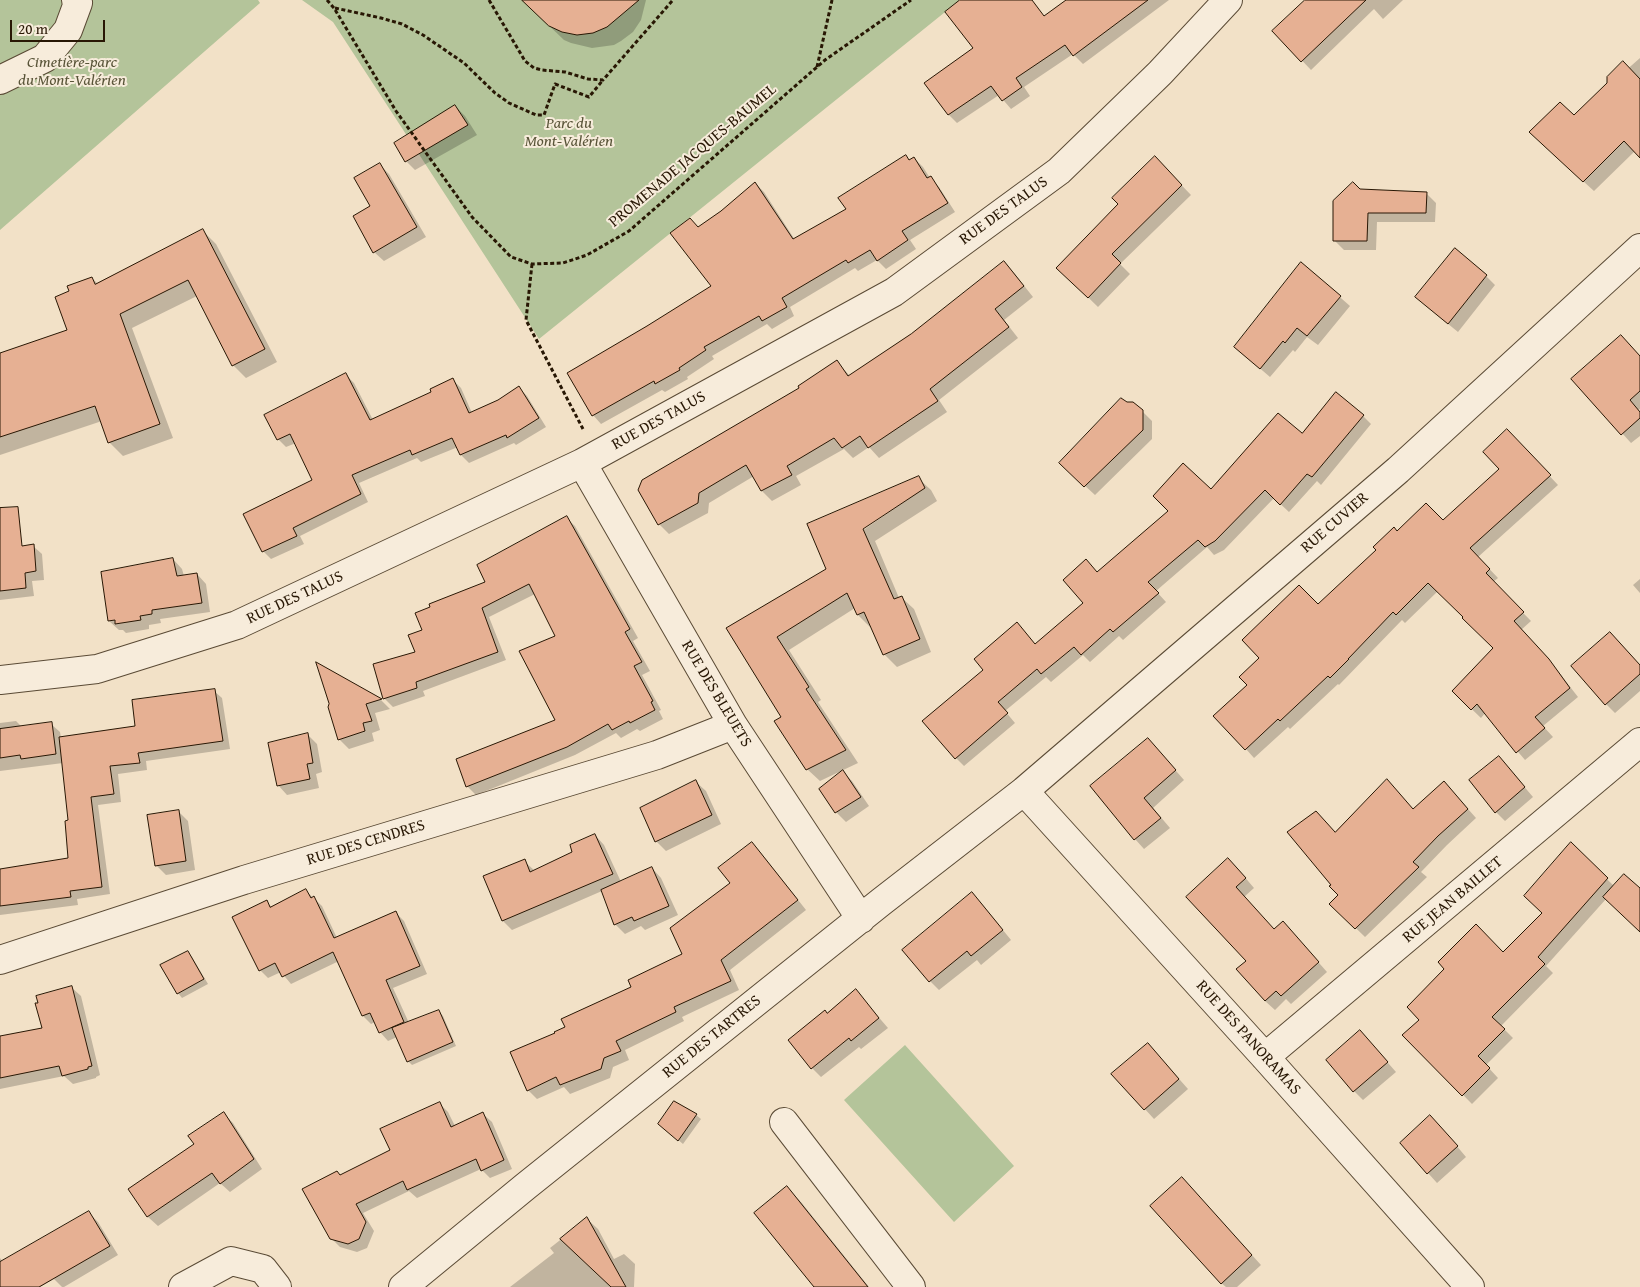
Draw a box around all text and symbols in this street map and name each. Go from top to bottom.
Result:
scale bar [12,10,108,42]
text: 20 m [18,18,48,39]
park label: Cimetière-parc du Mont-Valérien [18,53,126,91]
street label: PROMENADE JACQUES-BAUMEL [605,80,781,232]
park label: Parc du Mont-Valérien [525,114,613,152]
street label: RUE DES TALUS [956,173,1052,249]
street label: RUE DES TALUS [609,387,709,455]
street label: RUE CUVIER [1297,488,1373,558]
street label: RUE DES TALUS [244,567,346,629]
street label: RUE DES BLEUETS [677,637,755,751]
street label: RUE DES CENDRES [305,816,427,870]
street label: RUE JEAN BAILLET [1399,853,1507,947]
street label: RUE DES PANORAMAS [1191,977,1305,1099]
street label: RUE DES TARTRES [659,991,765,1083]

